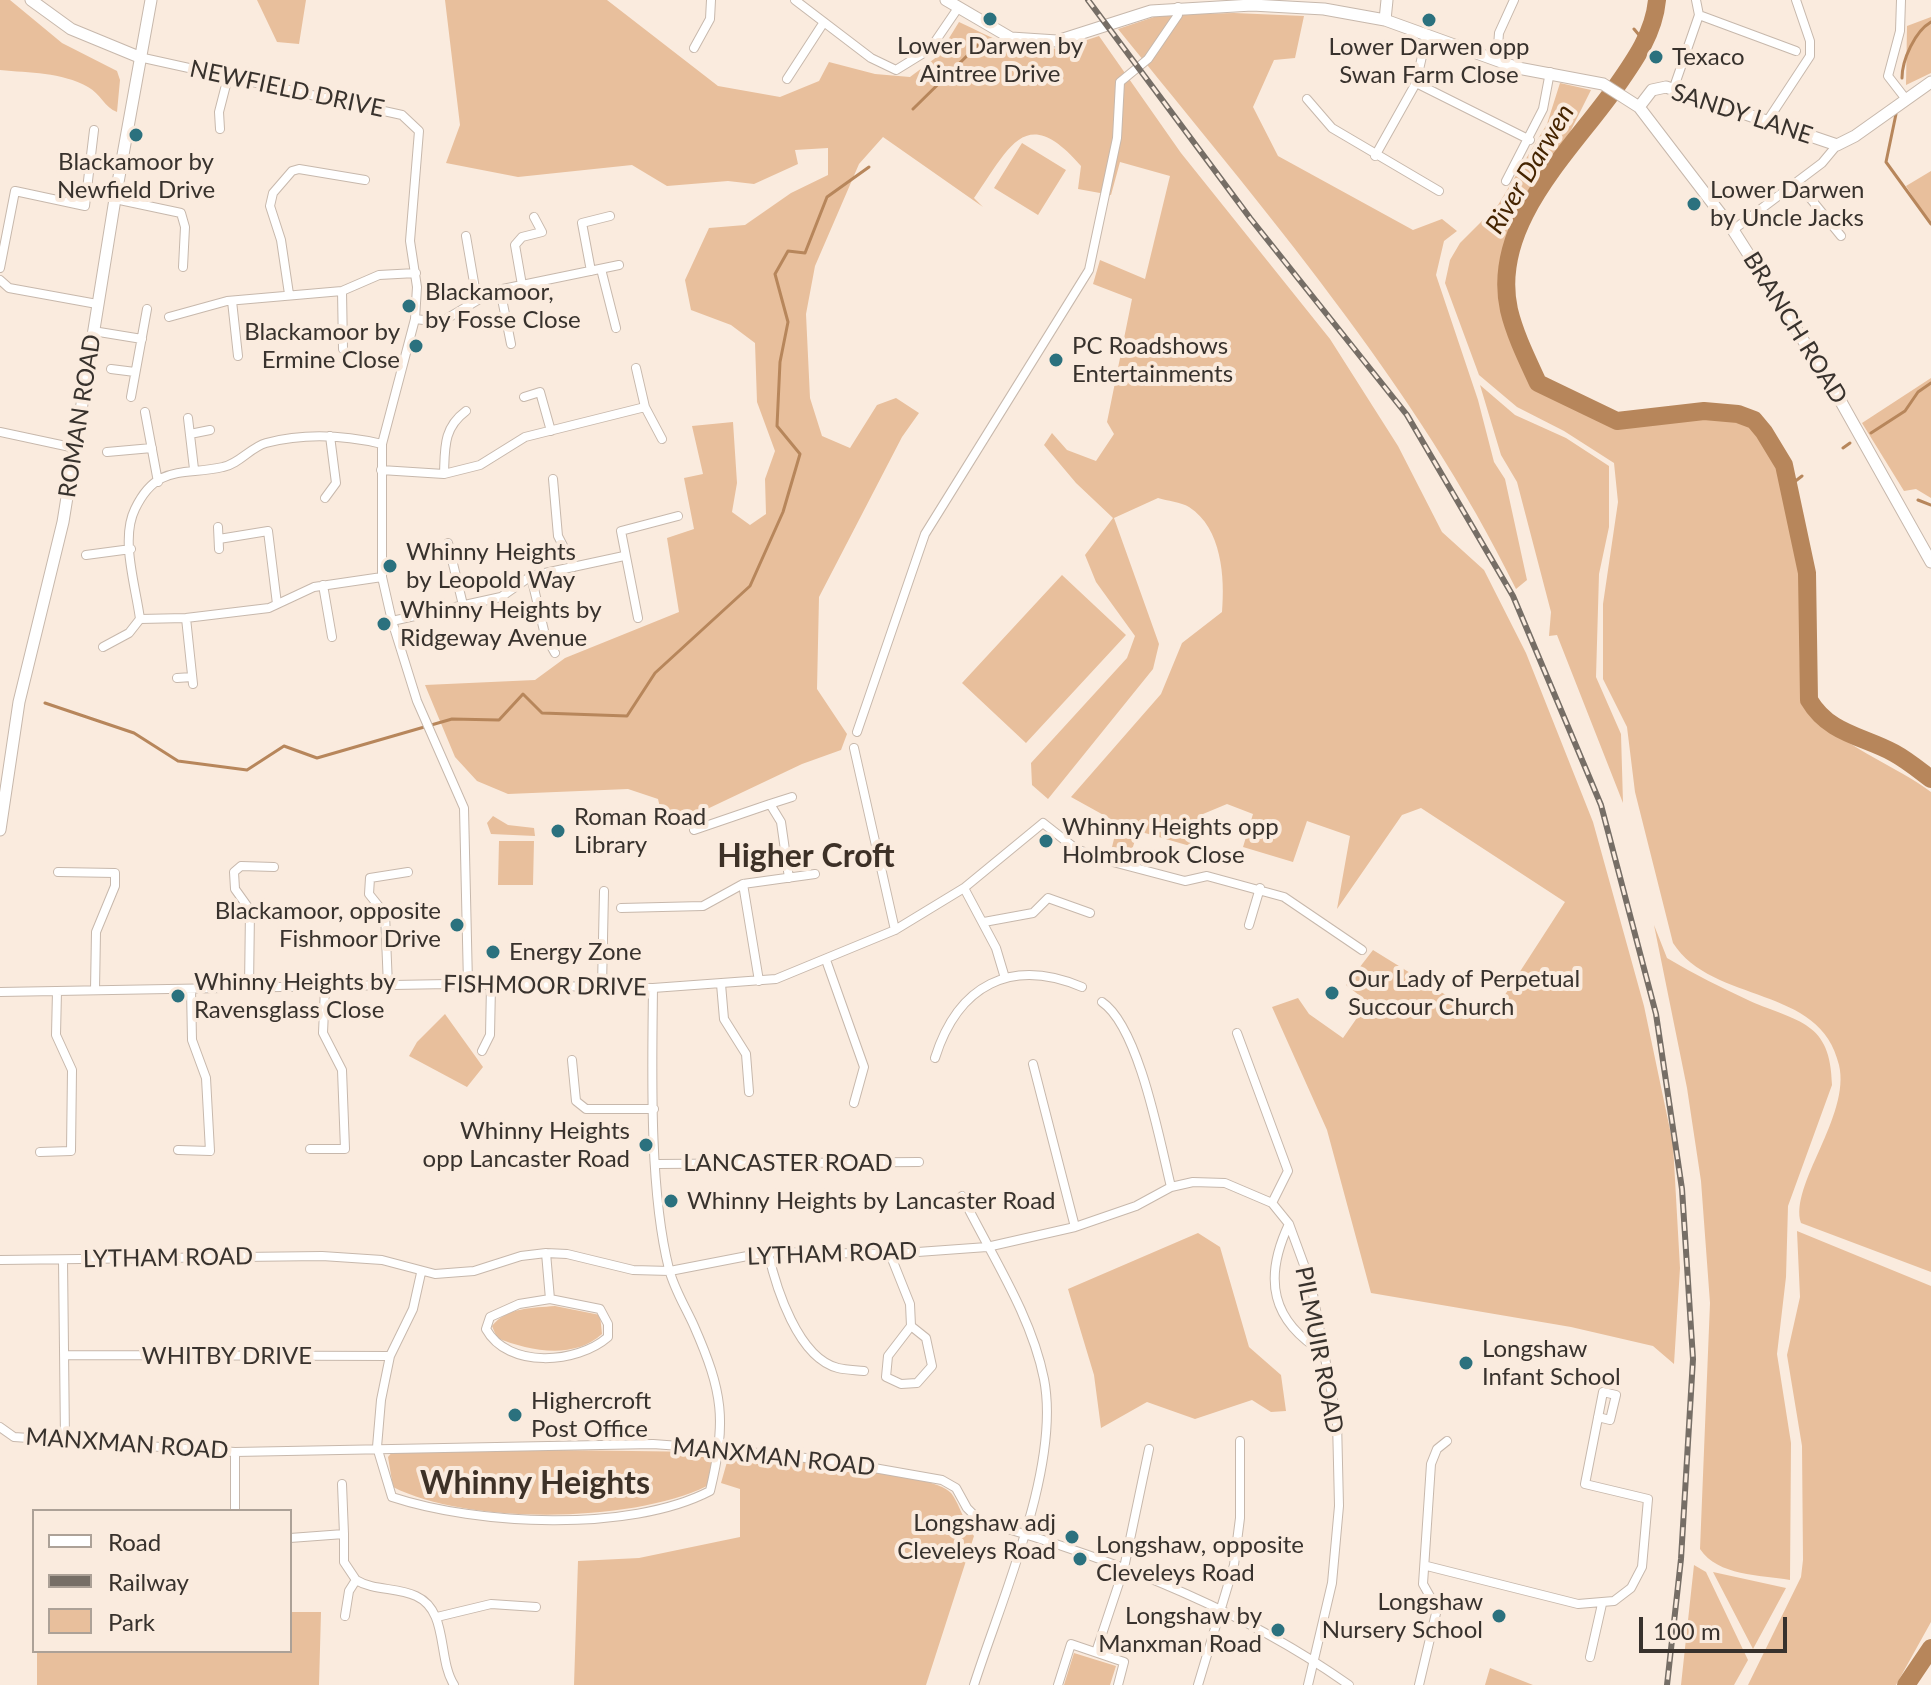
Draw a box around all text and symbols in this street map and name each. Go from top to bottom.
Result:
marker: Lower Darwen by Aintree Drive [981,10,999,28]
marker: Lower Darwen opp Swan Farm Close [1420,11,1438,29]
place label: Lower Darwen by Aintree Drive [897,32,1083,88]
place label: Lower Darwen opp Swan Farm Close [1328,33,1530,89]
place label: Texaco [1672,43,1744,71]
marker: Texaco [1647,48,1665,66]
street label: NEWFIELD DRIVE [187,54,387,124]
street label: SANDY LANE [1668,78,1816,150]
water label: River Darwen [1479,98,1581,240]
marker: Blackamoor by Newfield Drive [127,126,145,144]
place label: Blackamoor by Newfield Drive [57,148,215,204]
place label: Lower Darwen by Uncle Jacks [1710,176,1864,232]
marker: Lower Darwen by Uncle Jacks [1685,195,1703,213]
street label: BRANCH ROAD [1737,247,1853,409]
place label: Blackamoor, by Fosse Close [425,278,581,334]
marker: Blackamoor, by Fosse Close [400,297,418,315]
place label: Blackamoor by Ermine Close [244,318,400,374]
street label: ROMAN ROAD [53,332,107,500]
place label: PC Roadshows Entertainments [1072,332,1233,388]
marker: Blackamoor by Ermine Close [407,337,425,355]
marker: PC Roadshows Entertainments [1047,351,1065,369]
place label: Whinny Heights by Leopold Way [406,538,576,594]
marker: Whinny Heights by Leopold Way [381,557,399,575]
place label: Whinny Heights by Ridgeway Avenue [400,596,602,652]
marker: Whinny Heights by Ridgeway Avenue [375,615,393,633]
place label: Roman Road Library [574,803,706,859]
place label: Whinny Heights opp Holmbrook Close [1062,813,1279,869]
marker: Roman Road Library [549,822,567,840]
marker: Whinny Heights opp Holmbrook Close [1037,832,1055,850]
district label: Higher Croft [717,838,895,876]
place label: Blackamoor, opposite Fishmoor Drive [215,897,441,953]
marker: Blackamoor, opposite Fishmoor Drive [448,916,466,934]
place label: Energy Zone [509,938,642,966]
marker: Energy Zone [484,943,502,961]
place label: Our Lady of Perpetual Succour Church [1348,965,1580,1021]
place label: Whinny Heights by Ravensglass Close [194,968,396,1024]
street label: FISHMOOR DRIVE [443,970,647,1002]
marker: Our Lady of Perpetual Succour Church [1323,984,1341,1002]
marker: Whinny Heights by Ravensglass Close [169,987,187,1005]
place label: Whinny Heights opp Lancaster Road [423,1117,630,1173]
marker: Whinny Heights opp Lancaster Road [637,1136,655,1154]
street label: LANCASTER ROAD [683,1149,893,1177]
place label: Whinny Heights by Lancaster Road [687,1187,1056,1215]
marker: Whinny Heights by Lancaster Road [662,1192,680,1210]
street label: LYTHAM ROAD [746,1237,918,1271]
street label: LYTHAM ROAD [83,1242,253,1274]
street label: PILMUIR ROAD [1289,1264,1349,1436]
place label: Longshaw Infant School [1482,1335,1621,1391]
street label: WHITBY DRIVE [142,1342,312,1370]
marker: Longshaw Infant School [1457,1354,1475,1372]
place label: Highercroft Post Office [531,1387,651,1443]
marker: Highercroft Post Office [506,1406,524,1424]
street label: MANXMAN ROAD [24,1423,230,1465]
street label: MANXMAN ROAD [671,1432,877,1482]
district label: Whinny Heights [420,1465,650,1503]
legend [32,1509,292,1653]
place label: Longshaw adj Cleveleys Road [897,1509,1056,1565]
text: Road [108,1527,161,1556]
marker: Longshaw adj Cleveleys Road [1063,1528,1081,1546]
place label: Longshaw, opposite Cleveleys Road [1096,1531,1304,1587]
marker: Longshaw, opposite Cleveleys Road [1071,1550,1089,1568]
text: Railway [108,1567,189,1596]
place label: Longshaw Nursery School [1322,1588,1483,1644]
scale bar [1643,1601,1791,1651]
place label: Longshaw by Manxman Road [1098,1602,1262,1658]
text: Park [108,1607,155,1636]
marker: Longshaw Nursery School [1490,1607,1508,1625]
text: 100 m [1653,1616,1721,1645]
marker: Longshaw by Manxman Road [1269,1621,1287,1639]

